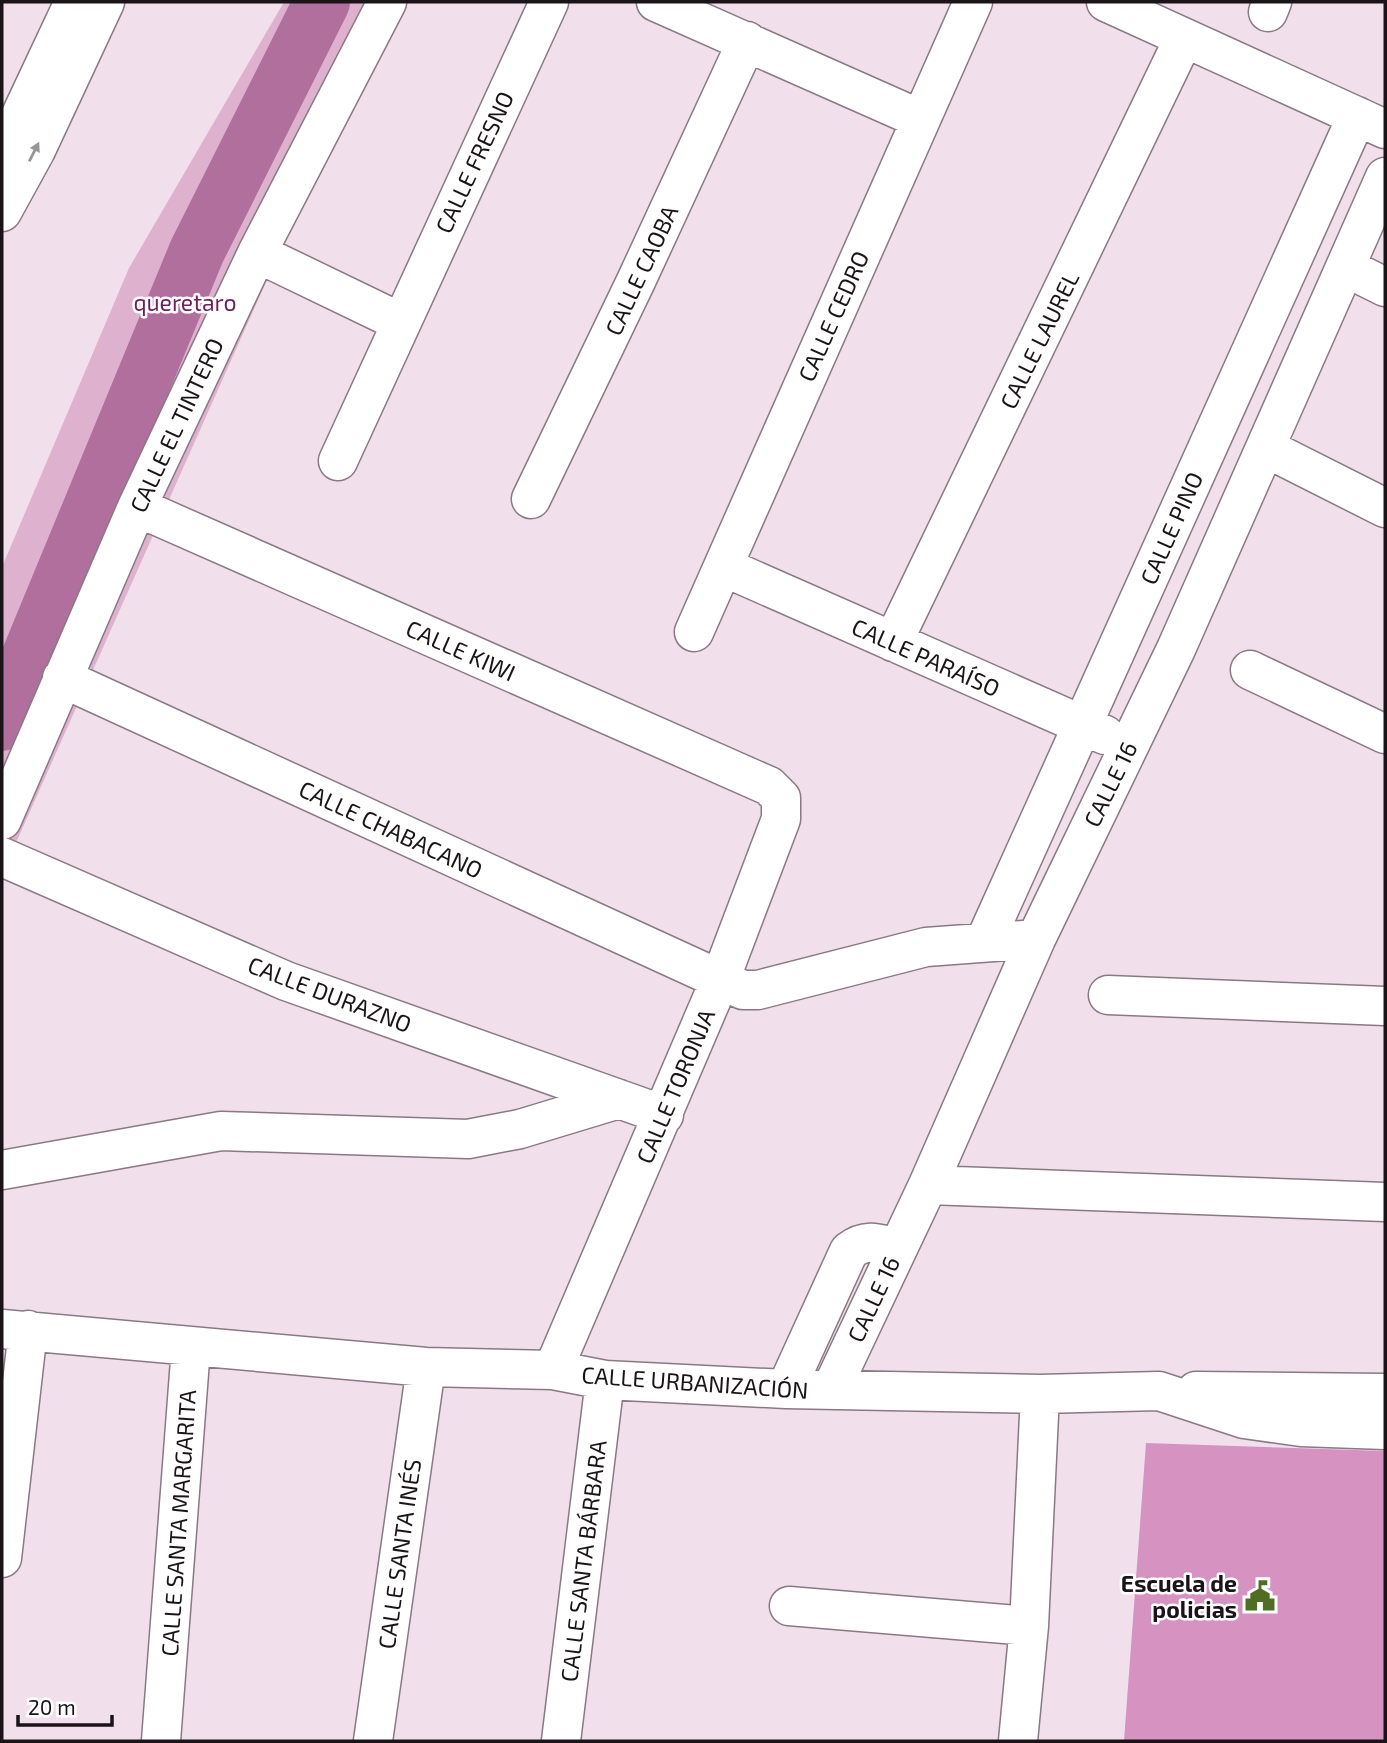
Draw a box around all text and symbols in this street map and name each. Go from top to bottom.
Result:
street label: CALLE FRESNO [429,87,519,237]
one-way arrow [29,142,40,162]
street label: CALLE CAOBA [599,200,684,340]
street label: CALLE CEDRO [792,246,874,386]
street label: CALLE LAUREL [994,267,1084,413]
park label: queretaro [133,288,237,316]
street label: CALLE EL TINTERO [123,333,229,517]
street label: CALLE PINO [1134,467,1208,589]
street label: CALLE PARAÍSO [848,612,1004,702]
street label: CALLE KIWI [402,614,520,686]
street label: CALLE 16 [1077,737,1143,831]
street label: CALLE CHABACANO [295,774,487,884]
street label: CALLE DURAZNO [244,950,416,1038]
street label: CALLE TORONJA [630,1004,720,1167]
street label: CALLE 16 [841,1252,905,1346]
street label: CALLE URBANIZACIÓN [581,1360,809,1404]
street label: CALLE SANTA MARGARITA [155,1388,201,1657]
street label: CALLE SANTA BÁRBARA [554,1438,612,1683]
street label: CALLE SANTA INÉS [372,1457,426,1651]
place label: Escuela de policias [1121,1569,1237,1623]
public building icon: Escuela de policias [1243,1579,1277,1613]
scale bar [18,1684,112,1728]
text: 20 m [28,1694,76,1719]

